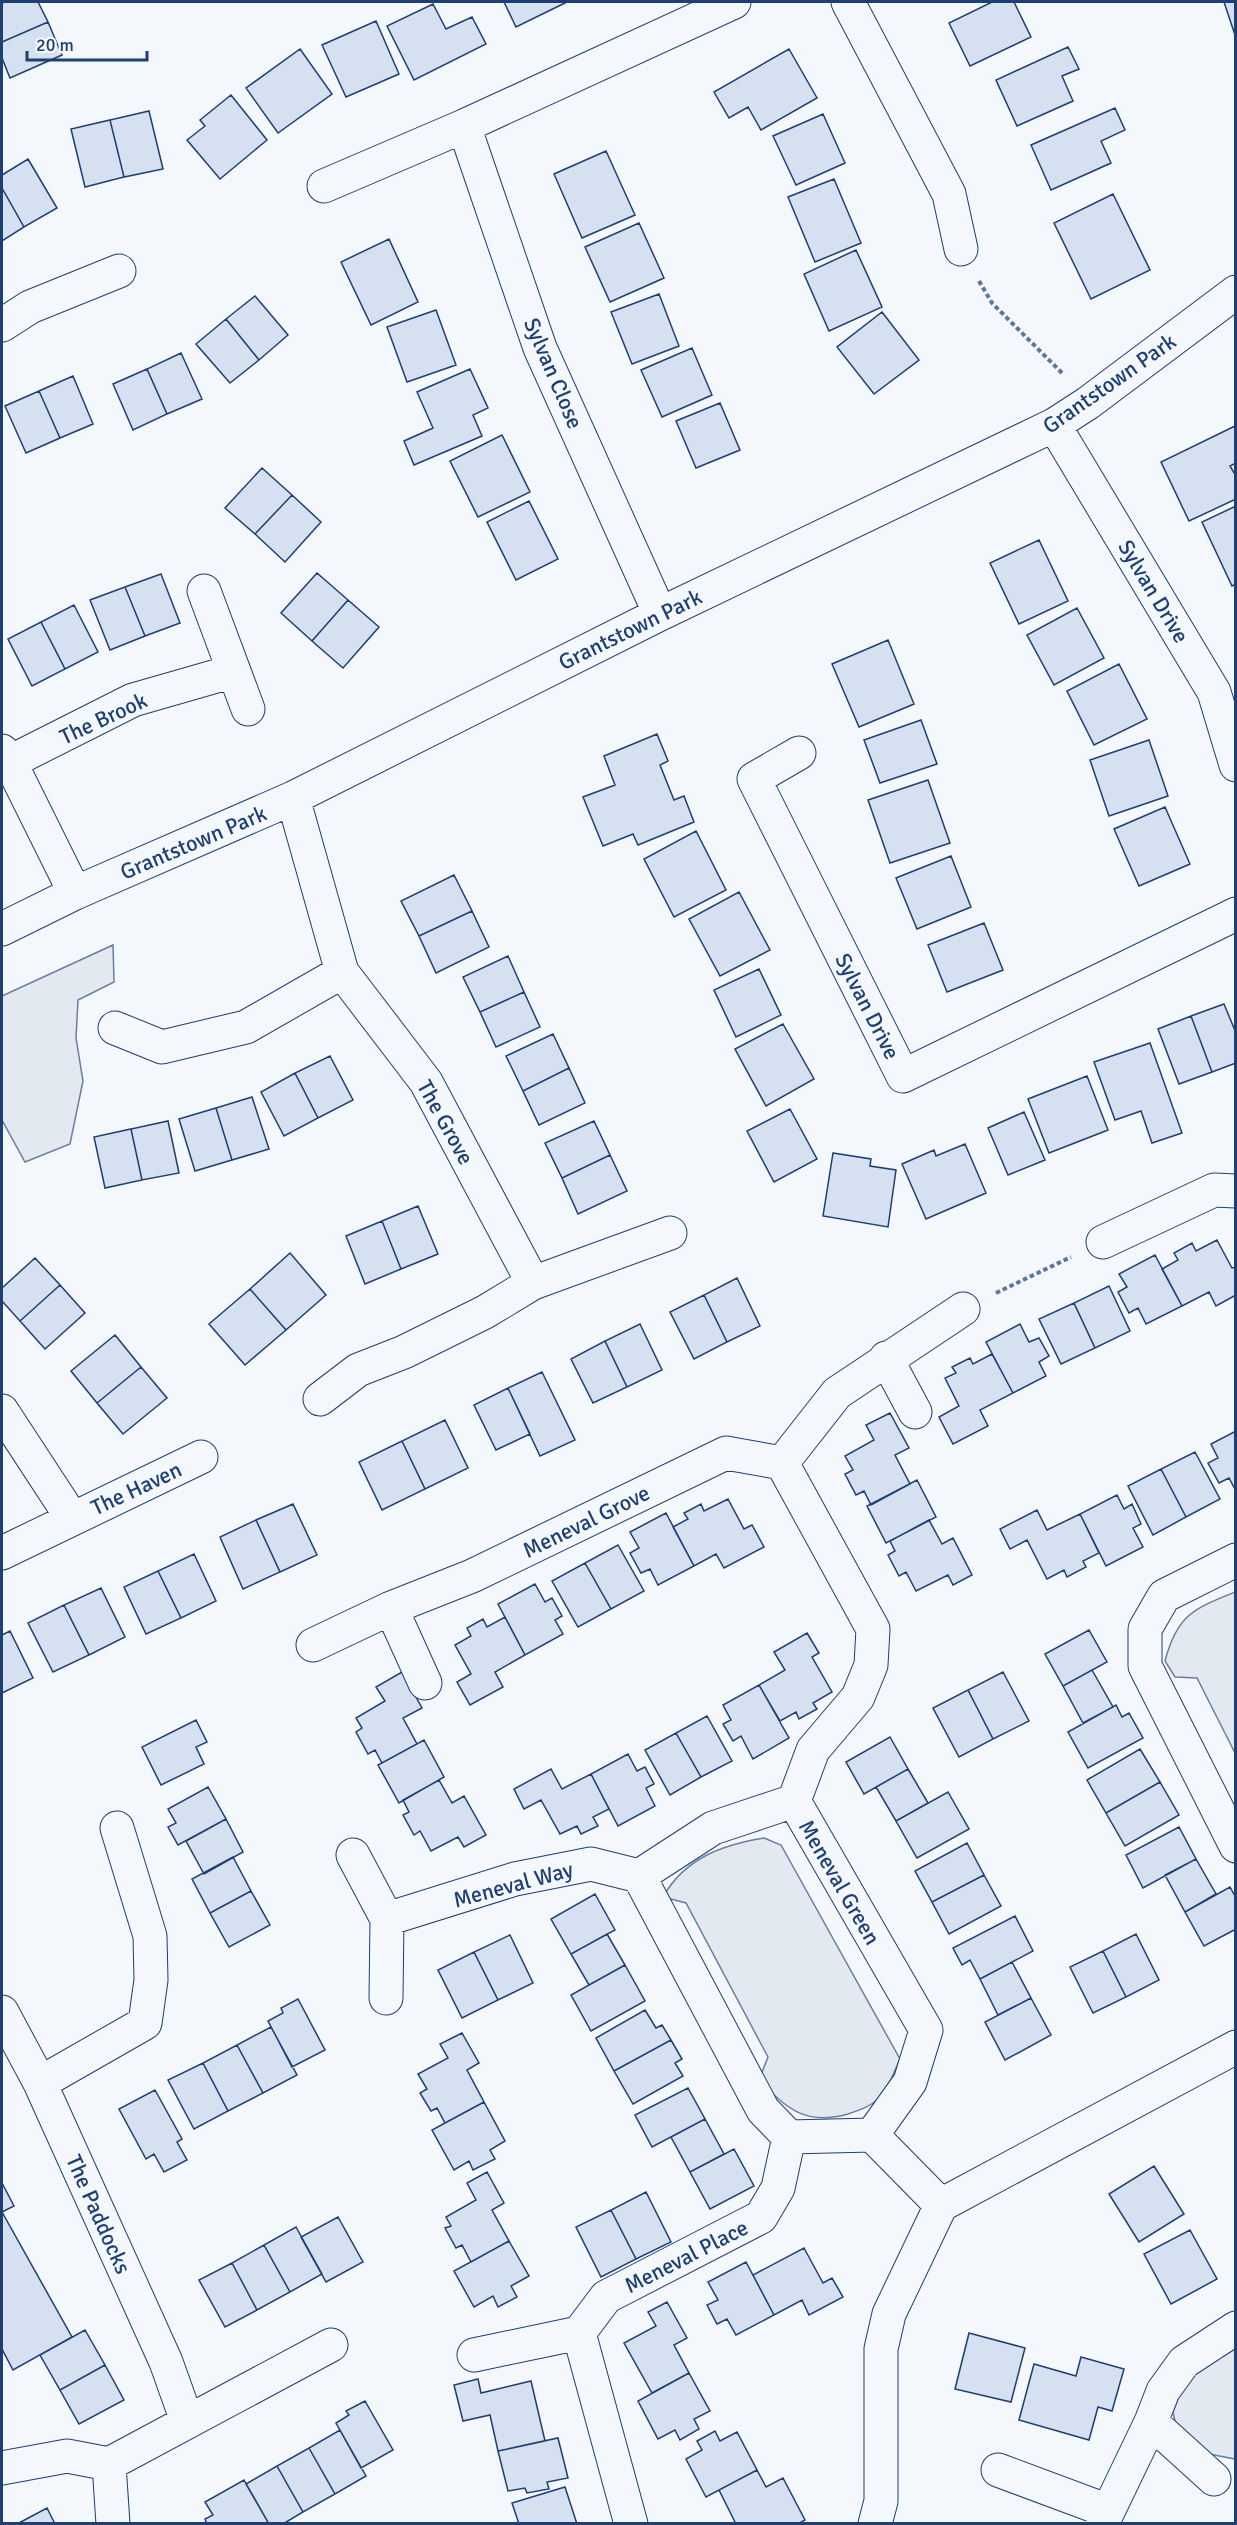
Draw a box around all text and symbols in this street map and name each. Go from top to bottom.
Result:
scale bar [27,24,147,62]
text: 20 m [36,34,74,56]
street label: Sylvan Close [518,314,589,433]
street label: Grantstown Park [1038,328,1181,439]
street label: Sylvan Drive [1112,535,1195,648]
street label: Grantstown Park [554,583,706,676]
street label: The Brook [55,687,151,750]
street label: Grantstown Park [116,799,270,885]
street label: Sylvan Drive [829,949,906,1064]
street label: The Grove [411,1075,480,1169]
street label: The Haven [87,1456,186,1521]
street label: Meneval Grove [518,1479,654,1564]
street label: Meneval Green [793,1815,886,1950]
street label: Meneval Way [450,1855,577,1913]
street label: The Paddocks [60,2150,137,2278]
street label: Meneval Place [620,2214,753,2299]

